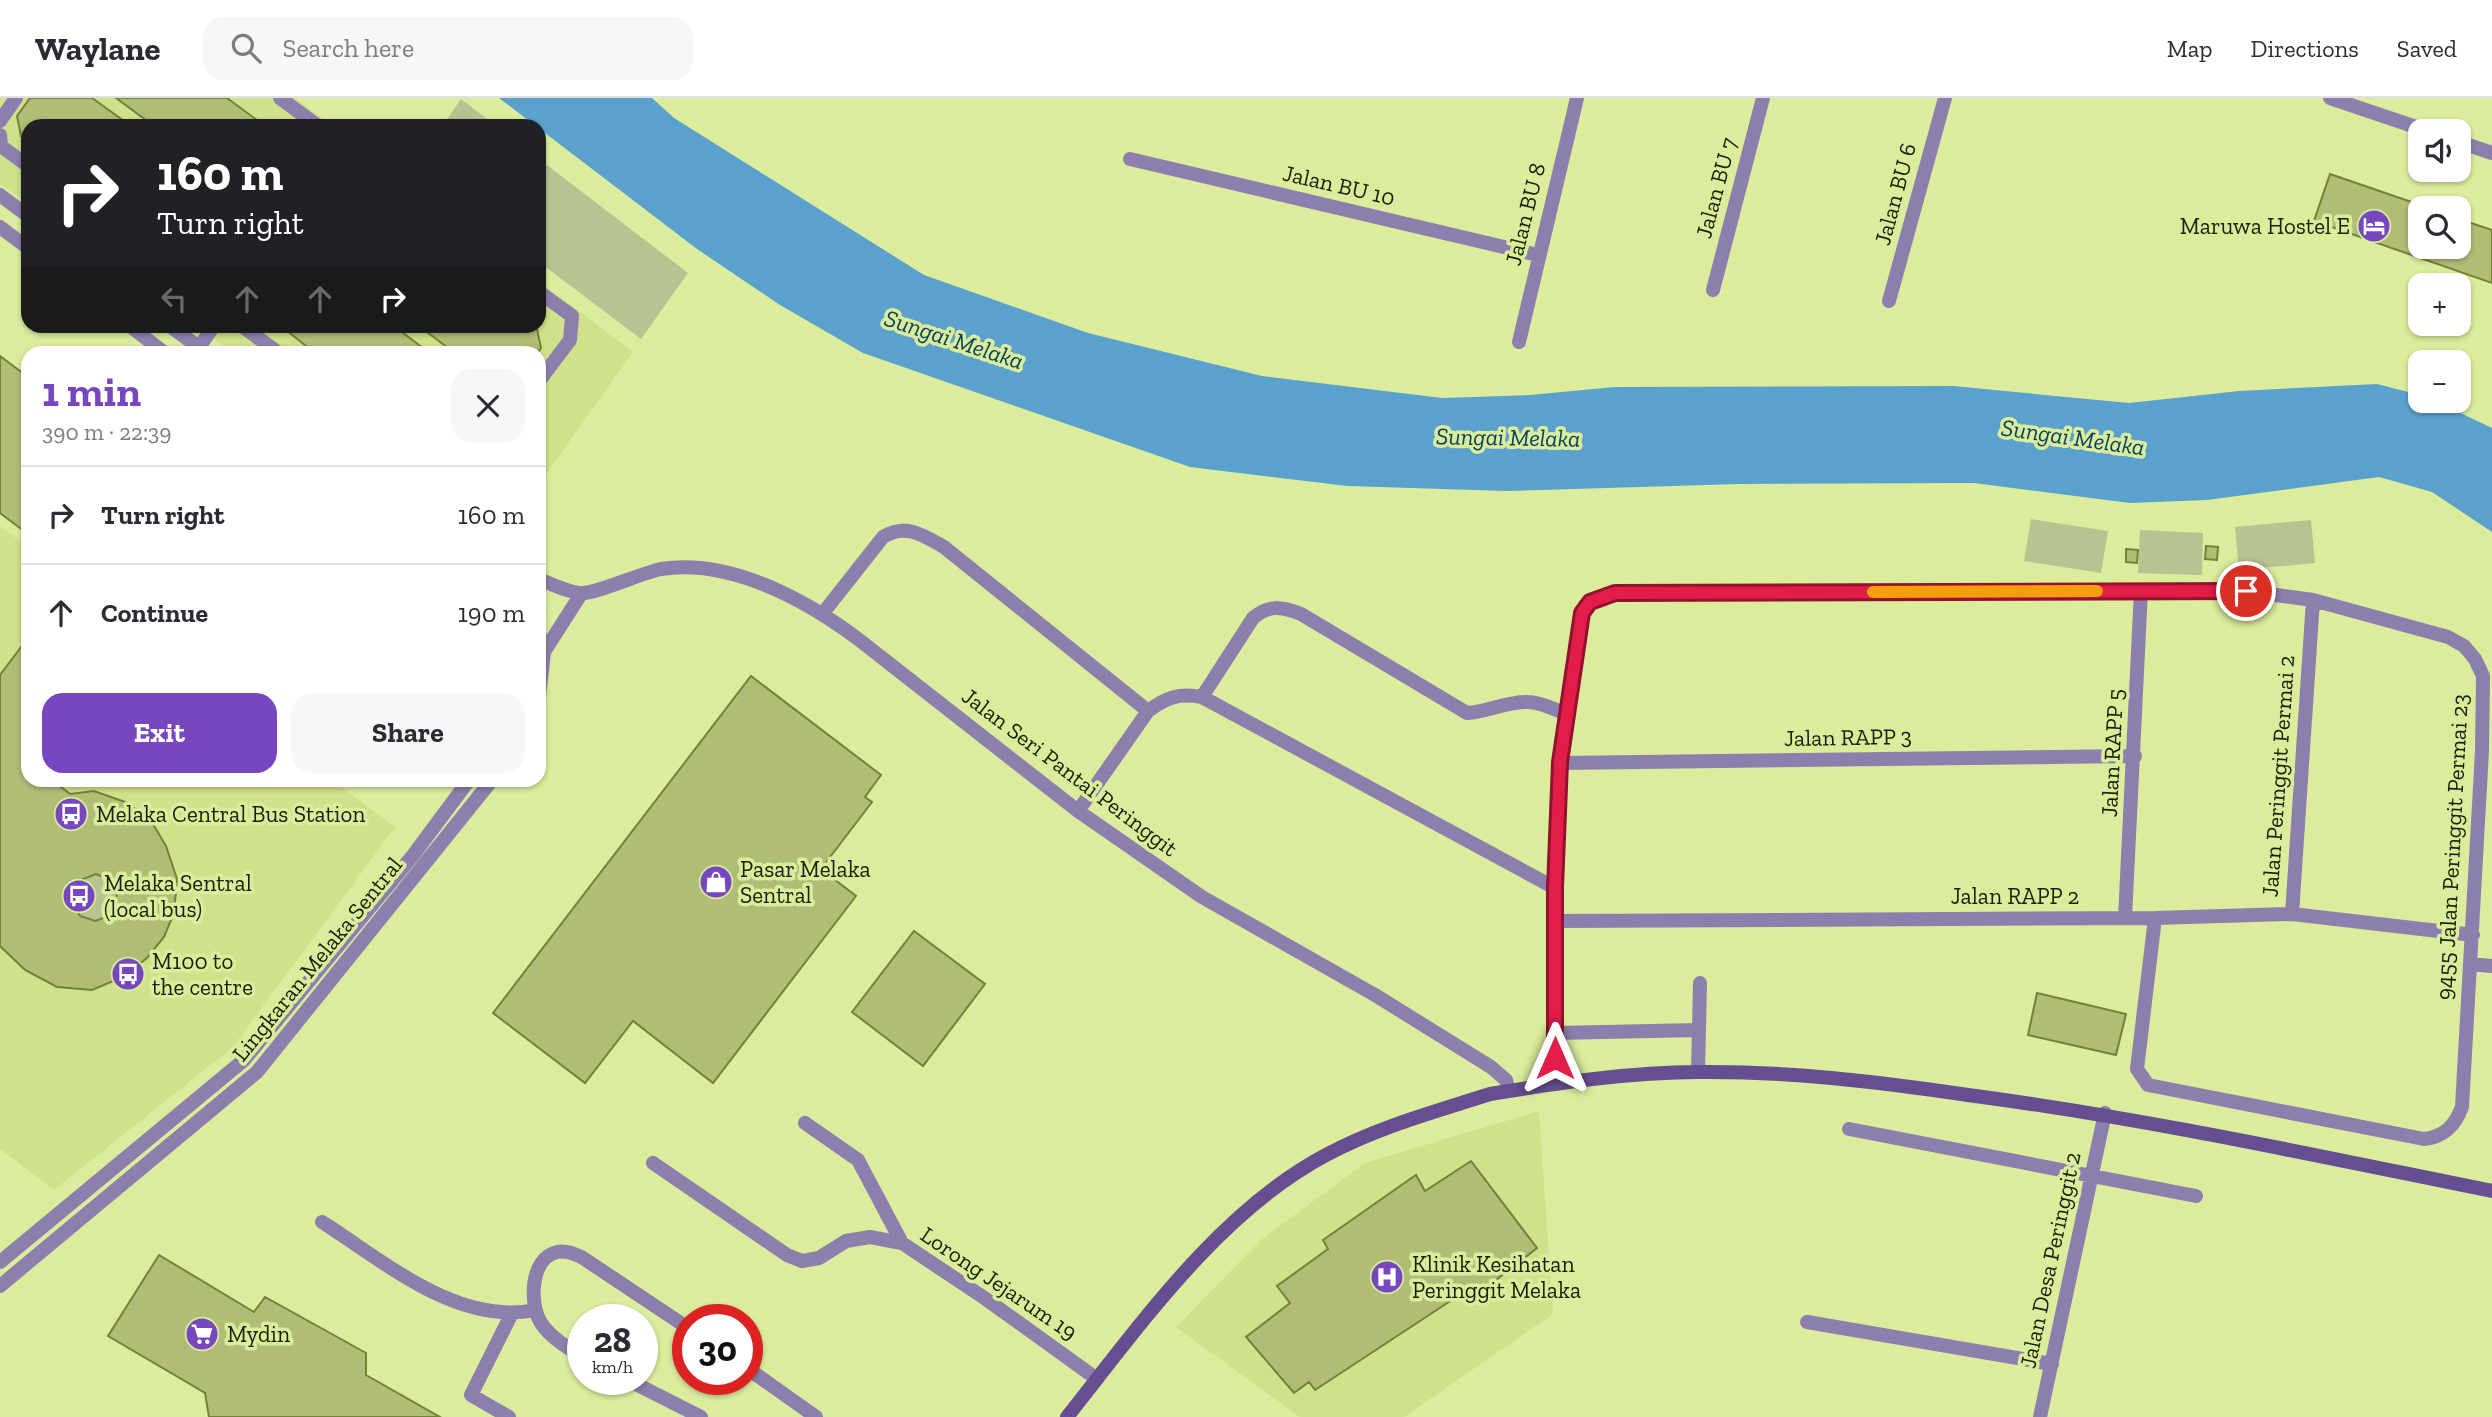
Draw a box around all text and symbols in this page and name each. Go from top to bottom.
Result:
search box [203,17,693,80]
text: Waylane [35,29,161,68]
icon: search [227,29,265,67]
text: Search here [283,32,414,64]
text: Map [2167,34,2213,63]
text: Directions [2251,34,2359,63]
text: Saved [2397,34,2457,63]
map controls [2408,119,2471,413]
button: sound [2408,119,2471,182]
street label: Jalan BU 7 [1689,134,1743,241]
street label: Jalan BU 6 [1868,140,1922,248]
text: 160 m [157,144,283,203]
icon: right [42,147,133,238]
street label: Jalan BU 10 [1280,159,1398,211]
street label: Jalan BU 8 [1499,160,1551,268]
button: search [2408,196,2471,259]
text: Turn right [157,204,304,242]
hotel icon: Maruwa Hostel E [2355,207,2393,245]
place label: Maruwa Hostel E [2180,212,2350,240]
button: + [2408,273,2471,336]
icon: left [155,280,193,318]
icon: ahead [228,280,266,318]
icon: ahead [301,280,339,318]
icon: right [374,280,412,318]
water label: Sungai Melaka [881,303,1027,375]
button: − [2408,350,2471,413]
text: 1 min [42,366,141,417]
button: close [451,369,525,443]
water label: Sungai Melaka [2000,413,2146,461]
text: 390 m · 22:39 [42,418,172,446]
water label: Sungai Melaka [1436,421,1580,453]
icon: right [42,496,80,534]
text: Turn right [101,499,224,531]
text: 160 m [458,499,525,531]
pin [2216,561,2276,621]
icon: arrive [2227,572,2265,610]
icon: ahead [42,594,80,632]
text: Continue [101,597,208,629]
text: 190 m [458,597,525,629]
street label: Jalan Peringgit Permai 2 [2256,654,2300,898]
street label: Jalan Seri Pantai Peringgit [957,682,1184,862]
street label: Jalan RAPP 5 [2095,688,2129,818]
button: Exit [42,693,277,773]
button: Share [291,693,525,773]
street label: 9455 Jalan Peringgit Permai 23 [2430,693,2474,1001]
street label: Jalan RAPP 3 [1784,722,1912,752]
bus stop icon: Melaka Central Bus Station [52,795,90,833]
place label: Melaka Central Bus Station [96,800,366,828]
street label: Lingkaran Melaka Sentral [226,851,408,1067]
place label: Pasar Melaka Sentral [740,855,871,909]
shop icon: Pasar Melaka Sentral [697,863,735,901]
place label: Melaka Sentral (local bus) [104,869,252,923]
bus stop icon: Melaka Sentral (local bus) [60,877,98,915]
street label: Jalan RAPP 2 [1951,882,2079,910]
place label: M100 to the centre [152,947,253,1001]
bus stop icon: M100 to the centre [109,955,147,993]
position arrow [1518,1021,1592,1095]
street label: Jalan Desa Peringgit 2 [2013,1149,2087,1371]
street label: Lorong Jejarum 19 [915,1220,1083,1346]
place label: Klinik Kesihatan Peringgit Melaka [1412,1250,1581,1304]
hospital icon: Klinik Kesihatan Peringgit Melaka [1368,1258,1406,1296]
speed limit sign: 30 [672,1304,763,1395]
supermarket icon: Mydin [183,1315,221,1353]
text: 28 [594,1319,631,1361]
place label: Mydin [227,1320,290,1348]
text: km/h [592,1356,633,1378]

